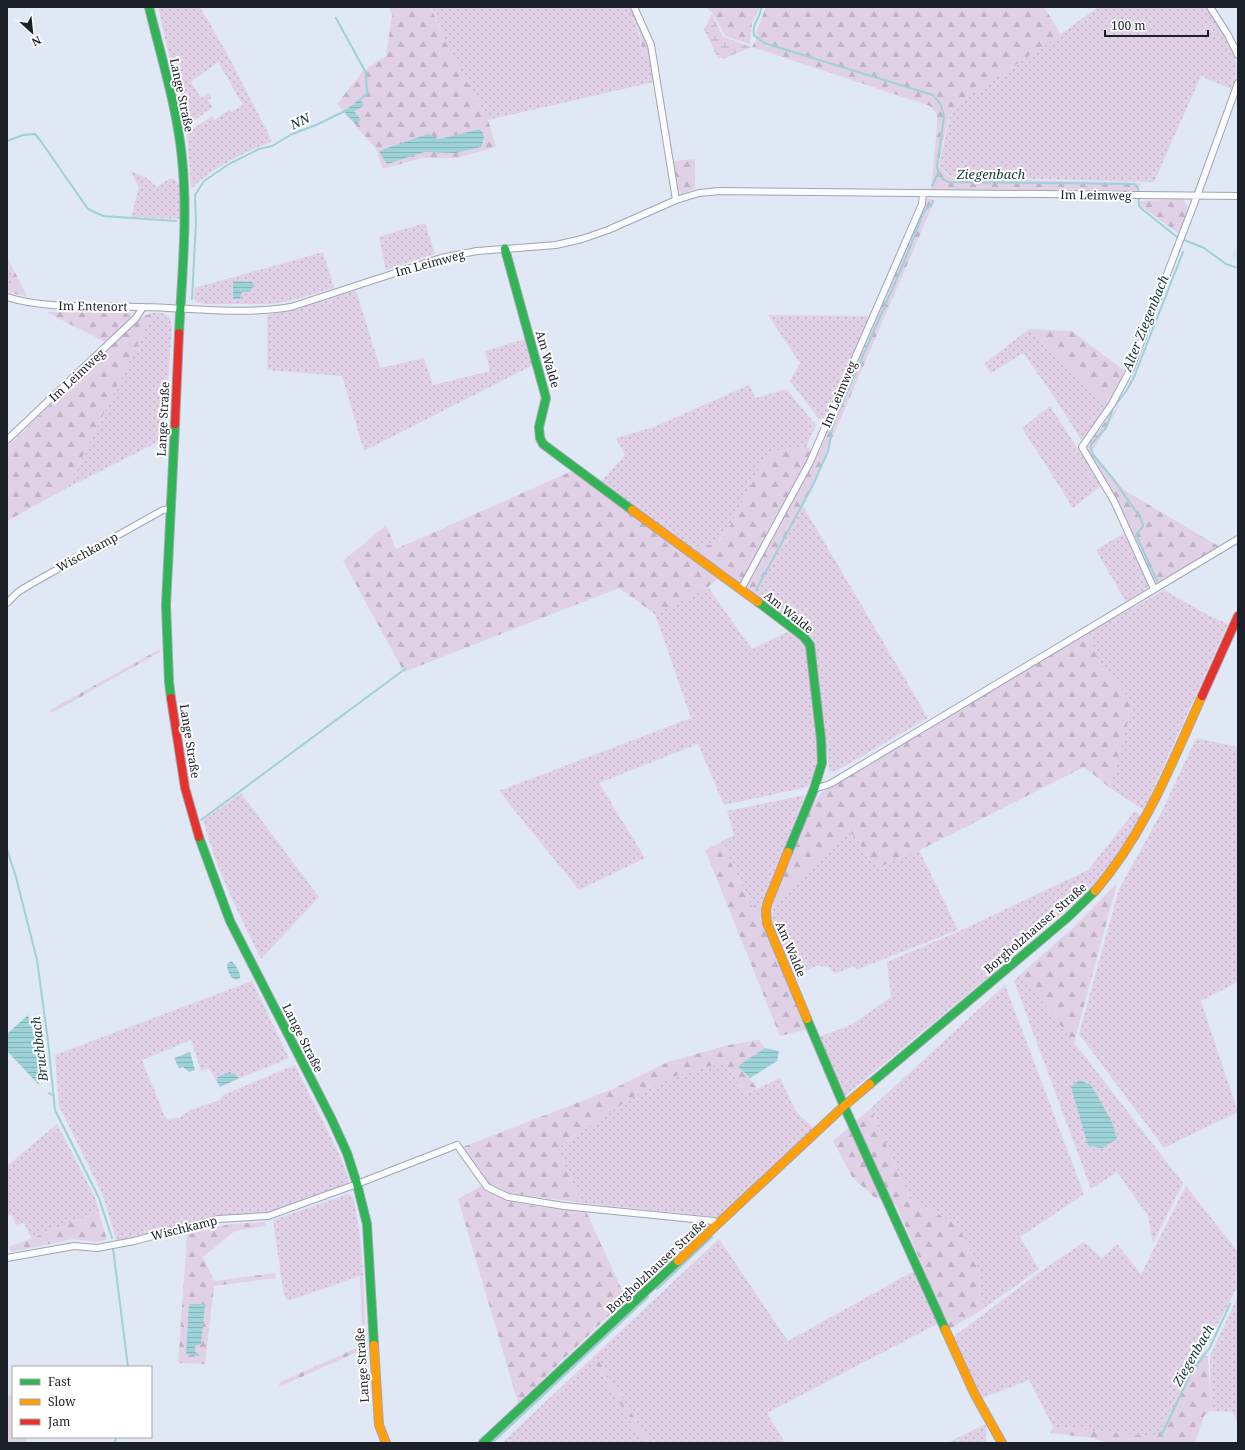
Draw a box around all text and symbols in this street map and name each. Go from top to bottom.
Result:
north arrow [12,12,52,52]
scale bar [1105,12,1208,38]
text: 100 m [1111,17,1146,34]
text: N [29,33,44,50]
street label: Lange Straße [166,57,198,133]
water label: NN [286,108,314,134]
water label: Ziegenbach [956,165,1026,183]
street label: Im Leimweg [1060,186,1132,204]
street label: Im Leimweg [393,245,467,280]
water label: Alter Ziegenbach [1117,272,1173,375]
street label: Im Entenort [58,297,128,315]
street label: Am Walde [532,328,564,390]
street label: Im Leimweg [45,344,109,405]
street label: Im Leimweg [817,357,861,430]
street label: Lange Straße [153,381,173,457]
street label: Wischkamp [53,528,121,576]
street label: Am Walde [761,587,817,637]
street label: Lange Straße [176,703,204,779]
street label: Borgholzhauser Straße [980,879,1090,977]
street label: Am Walde [772,919,810,979]
street label: Lange Straße [278,1001,328,1075]
water label: Bruchbach [26,1015,52,1084]
street label: Wischkamp [149,1212,219,1244]
street label: Borgholzhauser Straße [602,1215,710,1317]
water label: Ziegenbach [1168,1321,1218,1390]
street label: Lange Straße [351,1327,373,1403]
legend [12,1366,152,1438]
text: Fast [48,1373,71,1390]
text: Slow [48,1393,76,1410]
text: Jam [47,1413,70,1430]

